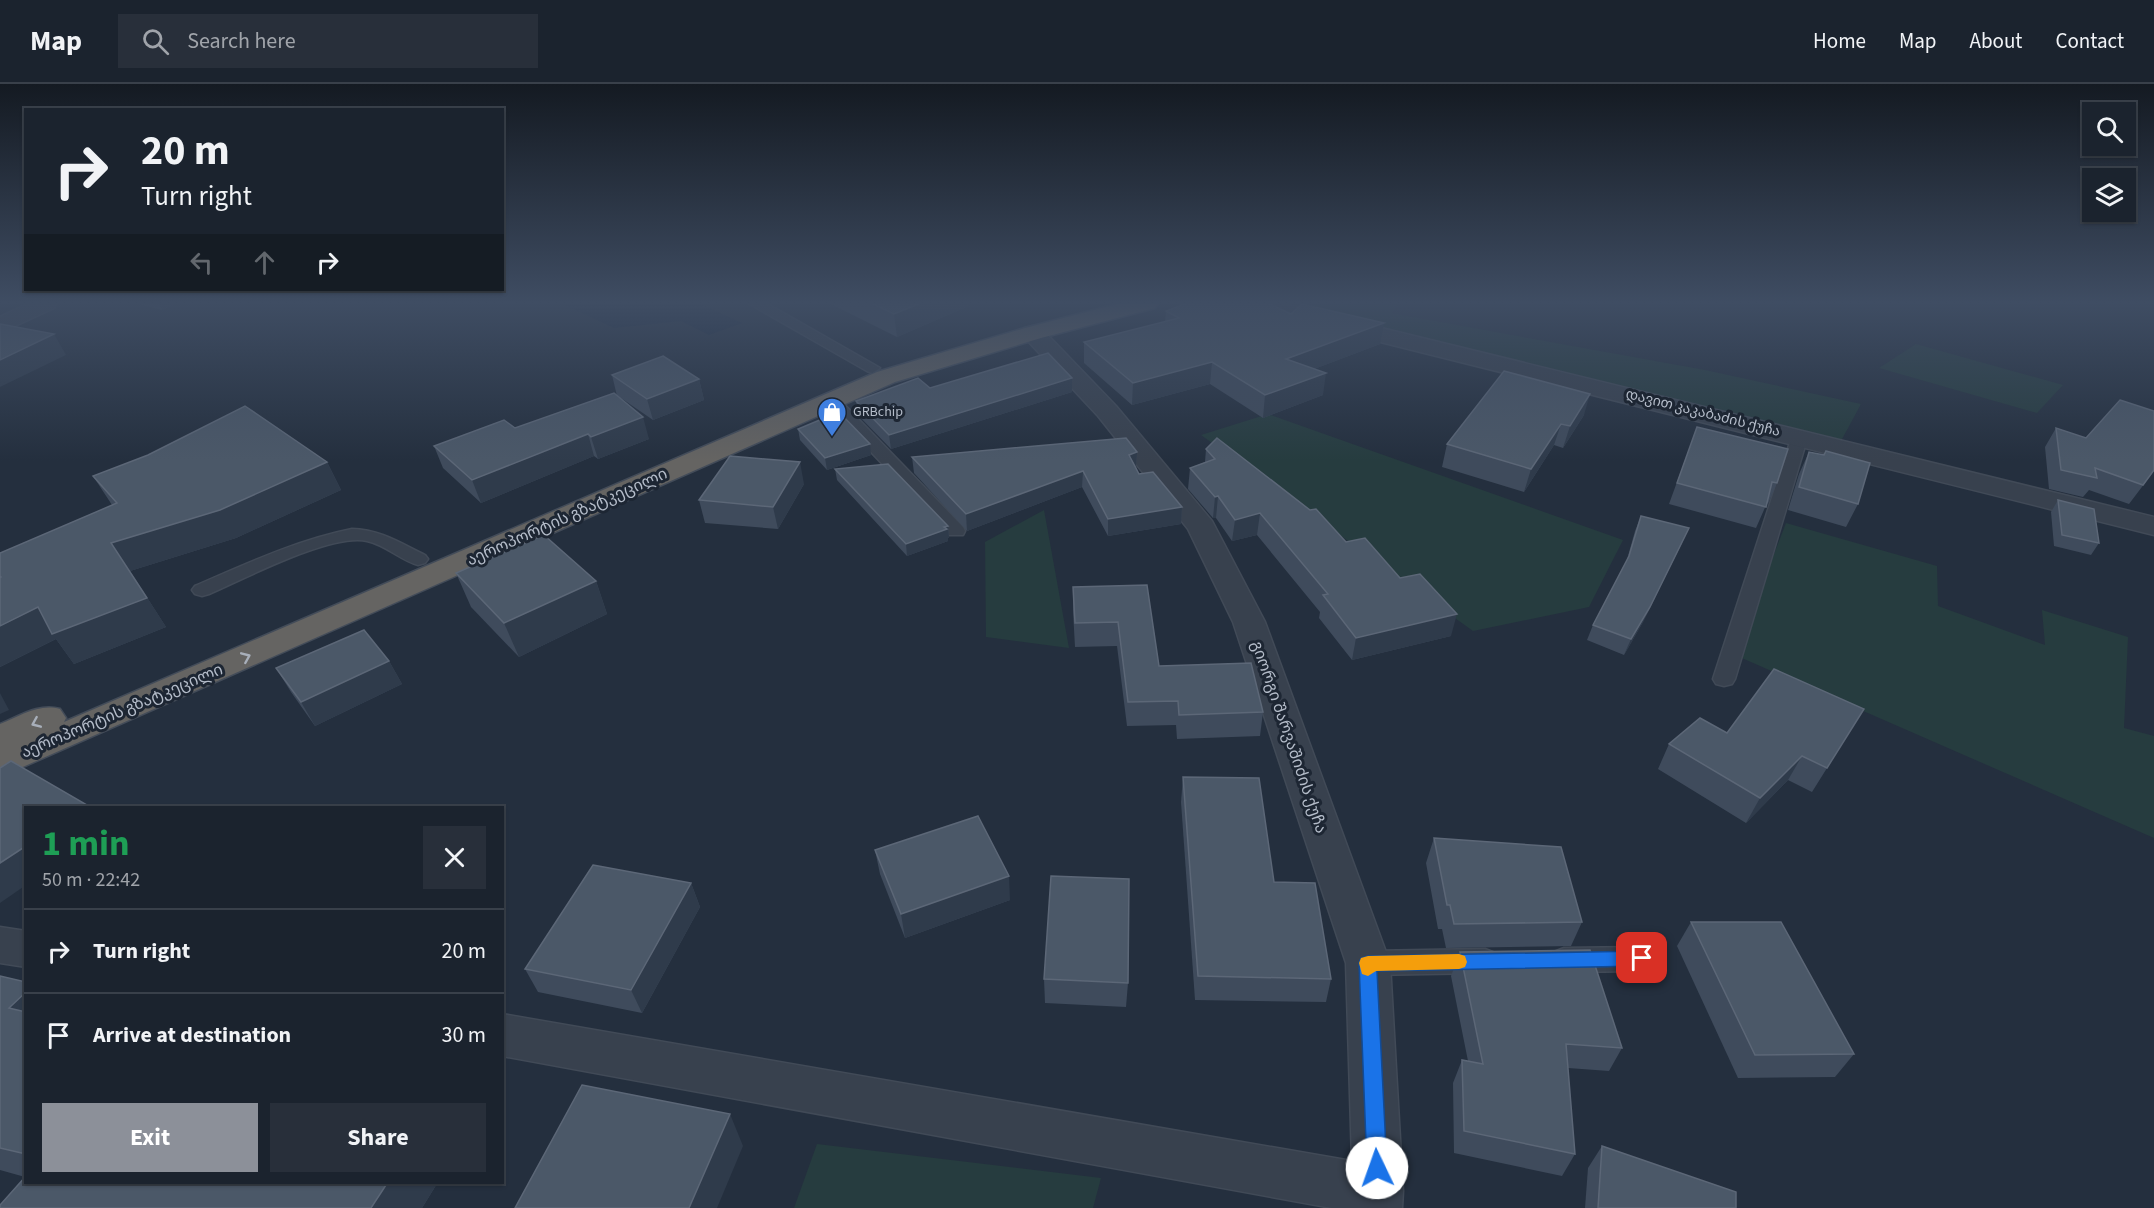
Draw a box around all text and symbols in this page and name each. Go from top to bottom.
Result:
search box [118,14,538,68]
text: Map [30,21,82,61]
icon: search [139,25,172,58]
text: Search here [187,25,296,57]
text: Home [1813,26,1866,56]
text: Map [1899,26,1937,56]
text: About [1970,26,2022,56]
text: Contact [2055,26,2124,56]
map controls [2082,102,2136,222]
button: search [2082,102,2136,156]
text: 20 m [141,121,230,181]
icon: right [42,132,120,210]
button: layers [2082,168,2136,222]
text: Turn right [141,177,252,216]
icon: left [185,246,218,279]
icon: ahead [248,246,281,279]
icon: right [311,246,344,279]
street label: დავით კაკაბაძის ქუჩა [1624,384,1782,442]
shop icon: GRBchip [816,396,848,438]
place label: GRBchip [853,402,903,422]
street label: აეროპორტის გზატკეცილი [463,463,671,571]
street label: გიორგი შარვაშიძის ქუჩა [1246,638,1332,836]
one-way arrow [240,652,251,664]
street label: აეროპორტის გზატკეცილი [18,658,226,764]
one-way arrow [32,716,43,728]
text: 1 min [42,818,130,869]
button: close [423,826,486,889]
text: 50 m · 22:42 [42,866,140,894]
pin [1616,932,1667,983]
icon: right [42,935,75,968]
text: Turn right [93,935,190,967]
text: 20 m [441,935,486,967]
icon: arrive [1625,941,1658,974]
icon: arrive [42,1019,75,1052]
text: Arrive at destination [93,1019,291,1051]
text: 30 m [441,1019,486,1051]
button: Exit [42,1103,258,1172]
button: Share [270,1103,486,1172]
position arrow [1345,1136,1409,1200]

